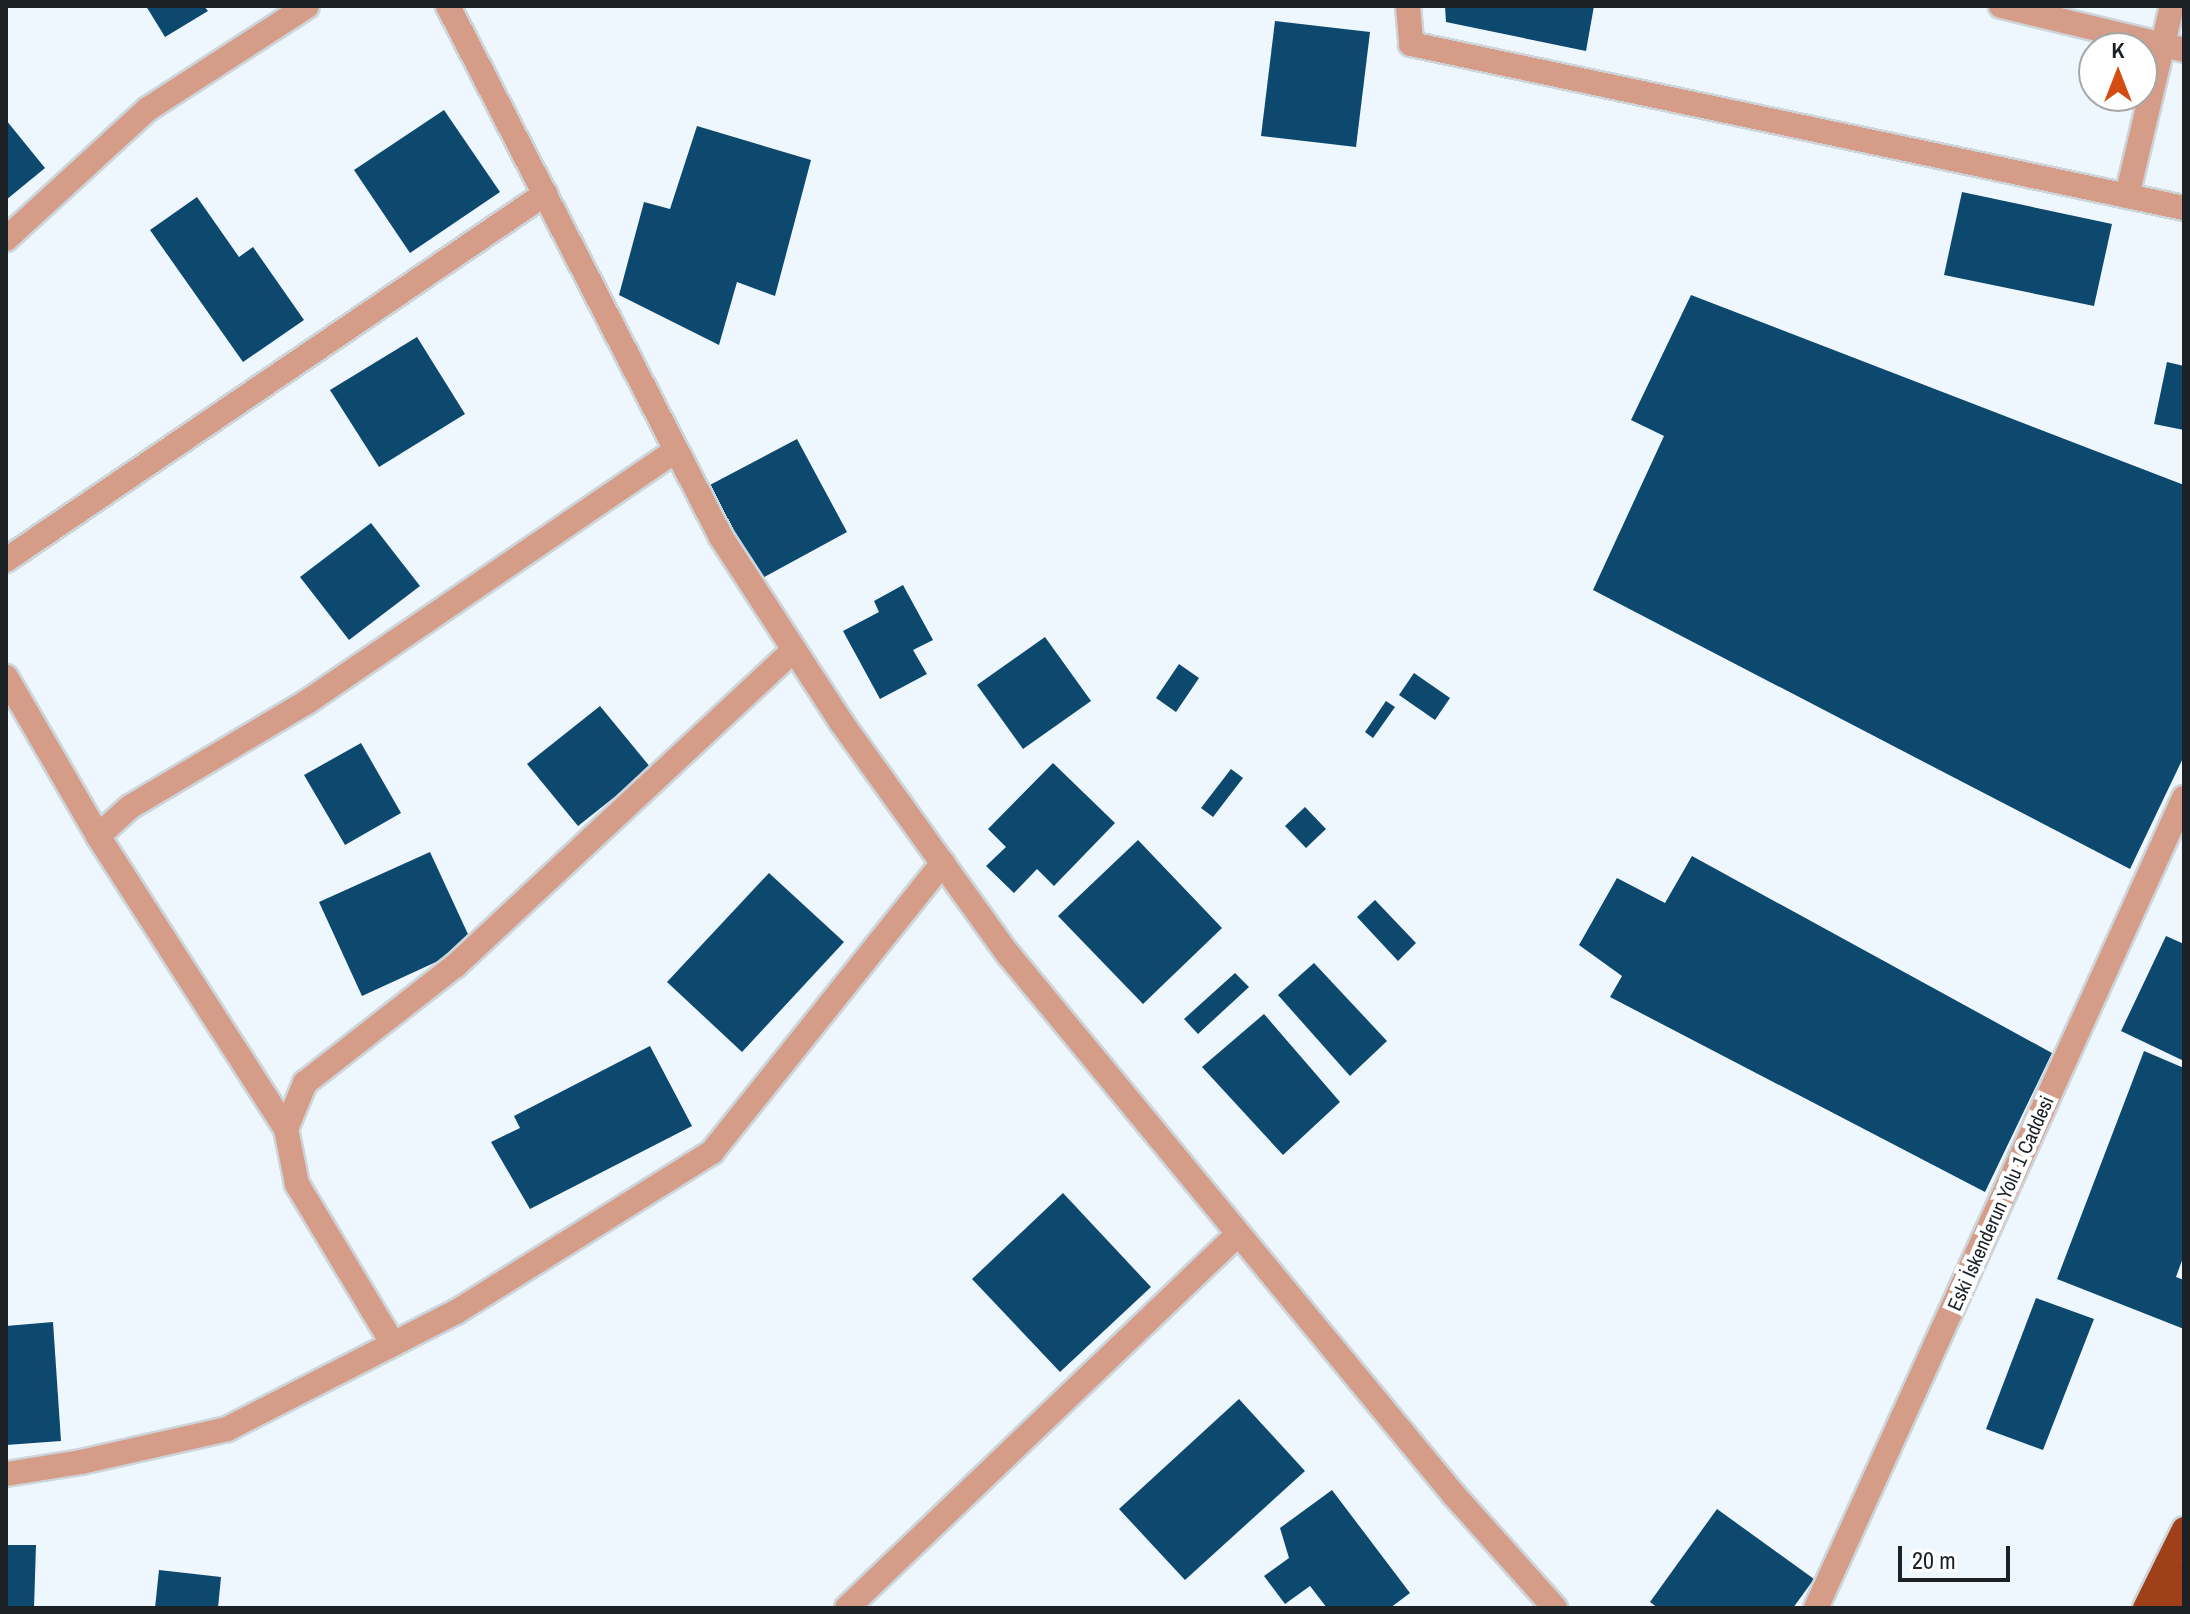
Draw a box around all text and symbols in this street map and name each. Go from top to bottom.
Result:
north arrow [2078,32,2158,112]
text: K [2111,35,2125,65]
street label: Eski İskenderun Yolu 1 Caddesi [1942,1092,2058,1314]
scale bar [1902,1530,2014,1580]
text: 20 m [1912,1544,1956,1576]

